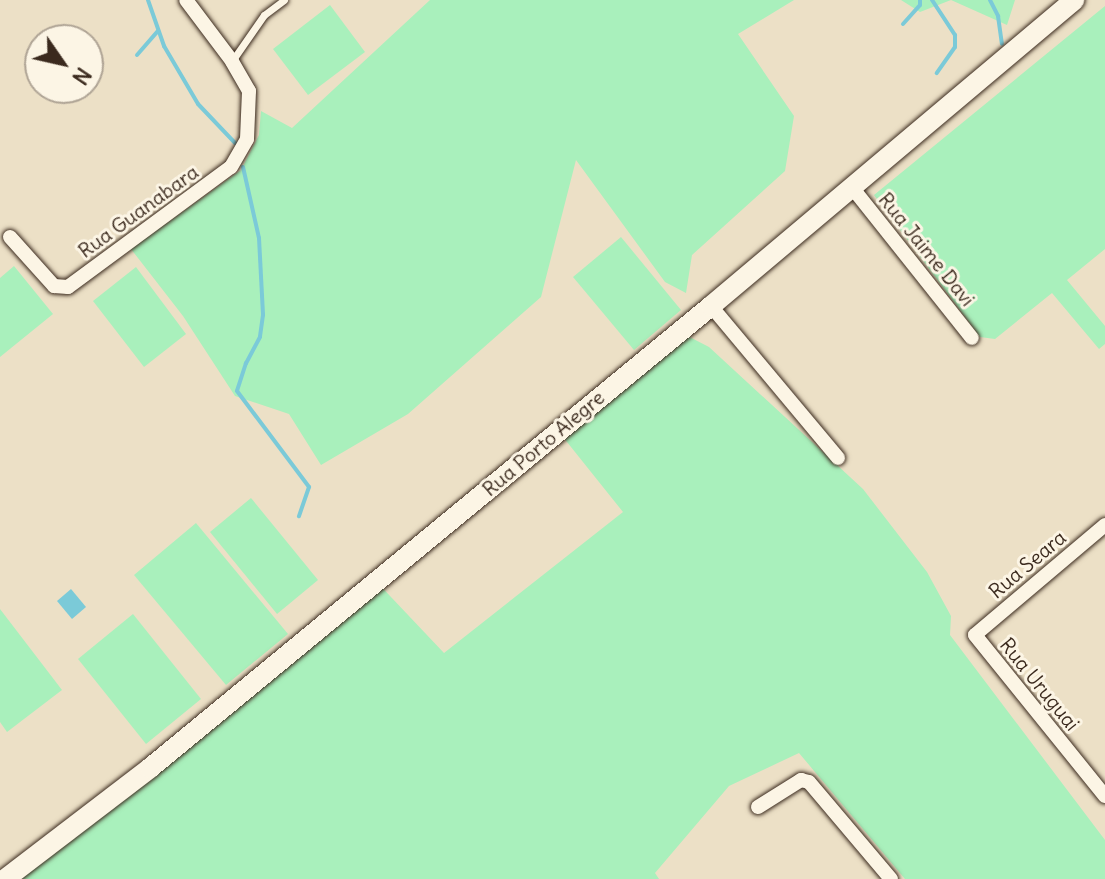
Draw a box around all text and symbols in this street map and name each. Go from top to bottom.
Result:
north arrow [24,24,104,104]
text: N [66,62,98,90]
street label: Rua Guanabara [73,159,203,263]
street label: Rua Jaime Davi [874,187,980,311]
street label: Rua Porto Alegre [477,385,609,501]
street label: Rua Seara [984,525,1070,603]
street label: Rua Uruguai [995,633,1085,735]

